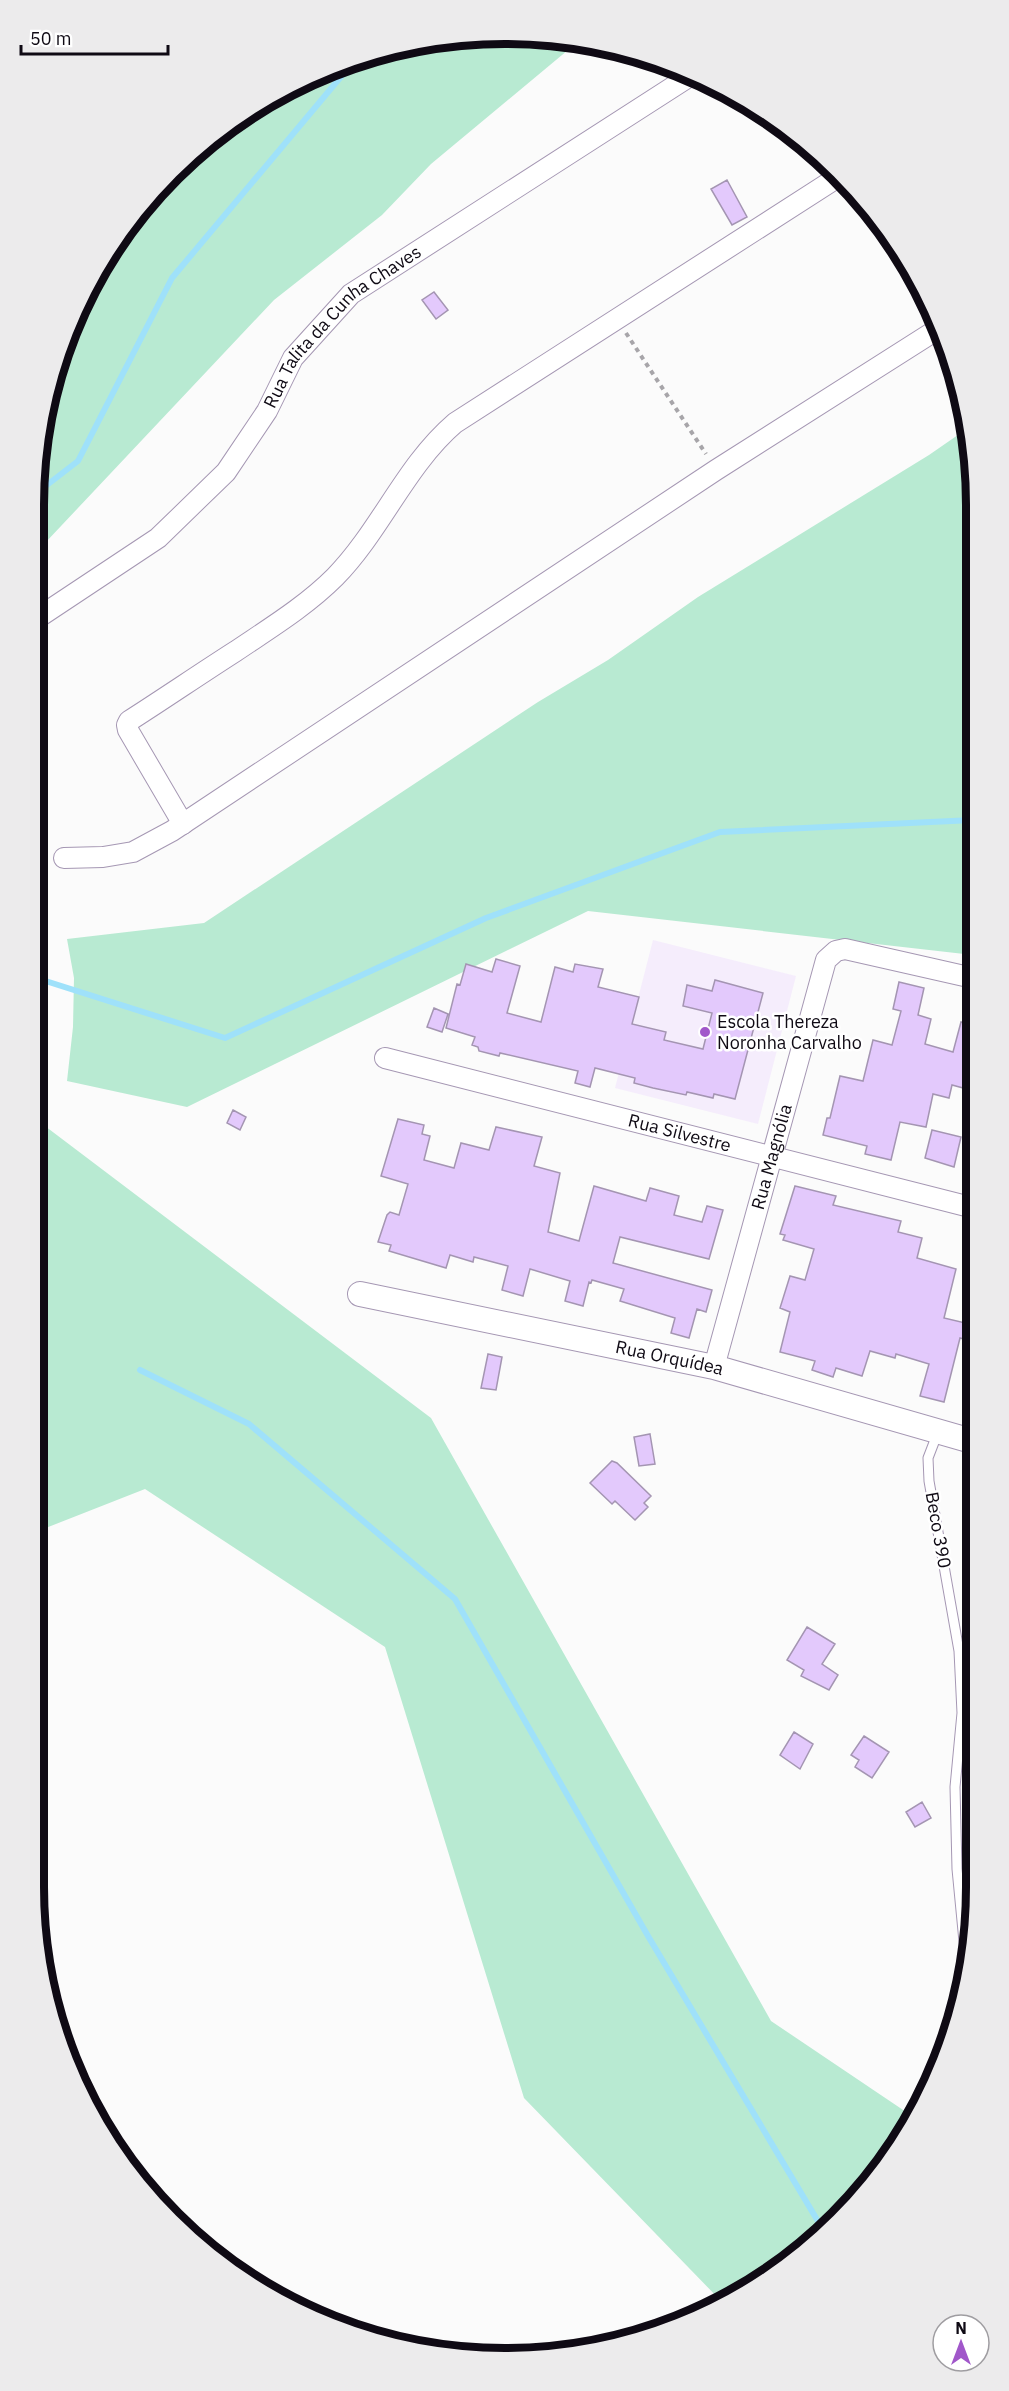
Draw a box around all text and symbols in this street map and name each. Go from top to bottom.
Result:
scale bar [21,18,168,56]
text: 50 m [30,27,72,50]
street label: Rua Talita da Cunha Chaves [258,240,425,412]
place label: Escola Thereza Noronha Carvalho [717,1010,862,1054]
marker: Escola Thereza Noronha Carvalho [698,1025,712,1039]
street label: Rua Magnólia [746,1101,797,1212]
street label: Rua Silvestre [626,1108,734,1157]
street label: Rua Orquídea [613,1335,727,1380]
street label: Beco 390 [920,1490,957,1570]
north arrow [931,2313,991,2373]
text: N [955,2318,967,2338]

